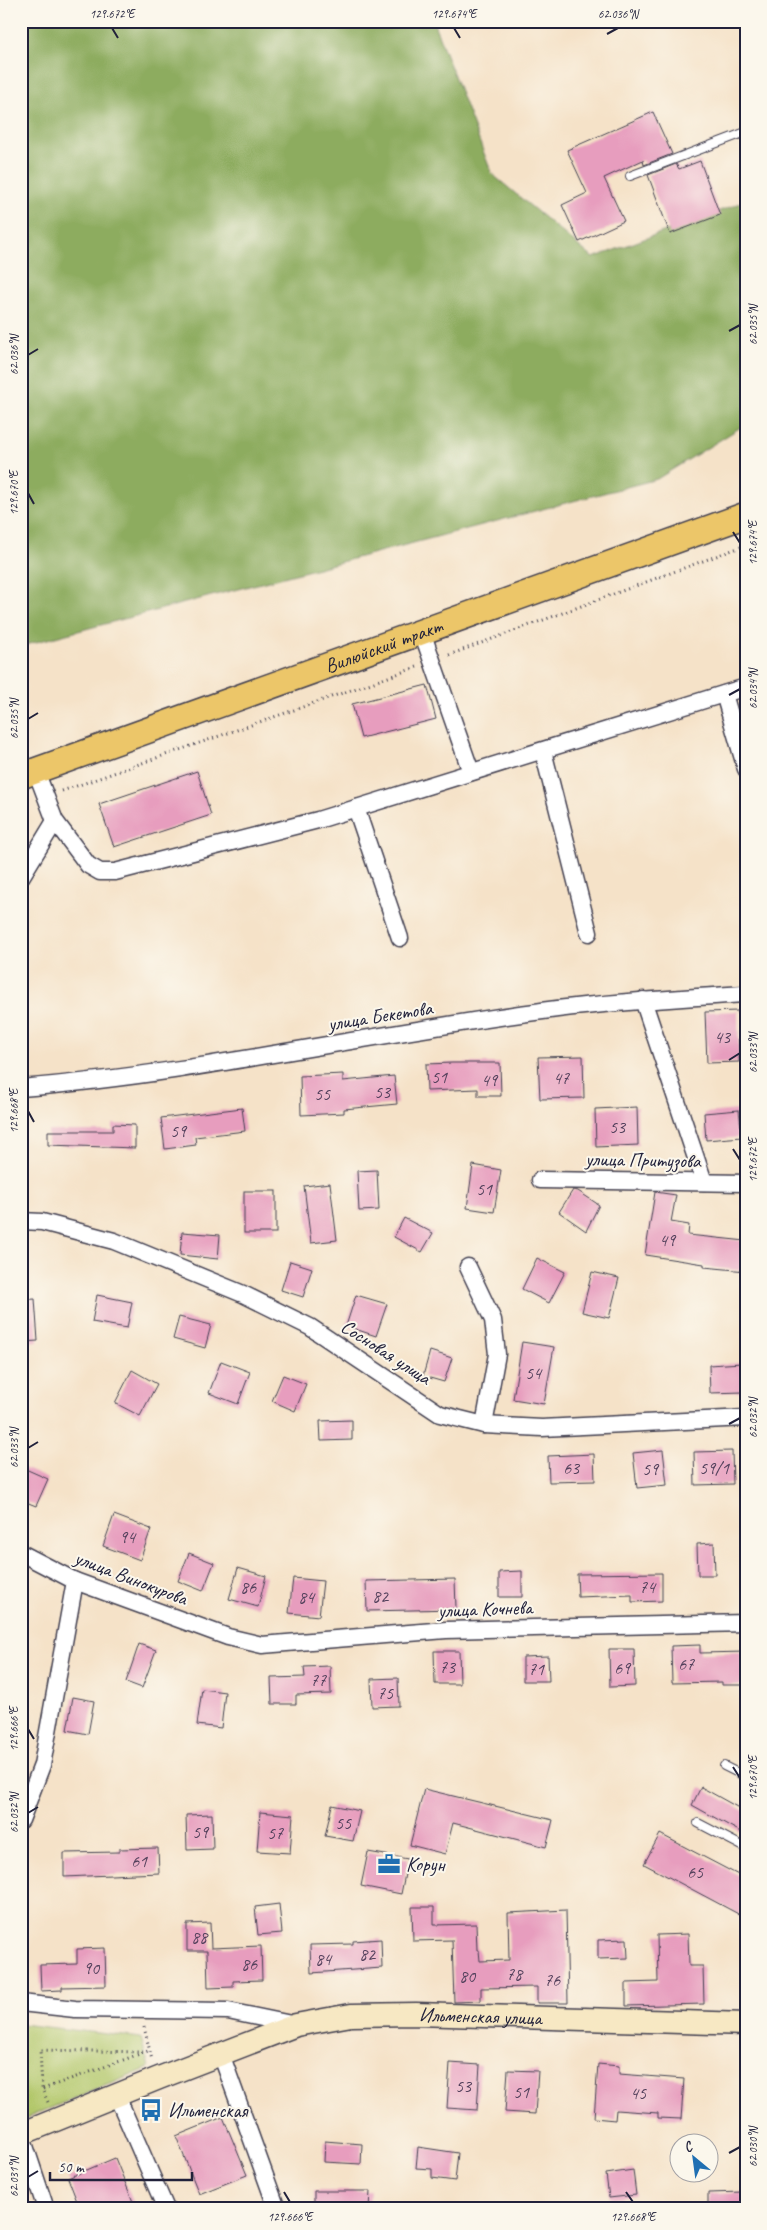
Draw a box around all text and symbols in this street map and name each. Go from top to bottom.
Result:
text: 129.672°E [90,6,136,22]
text: 129.674°E [432,6,478,22]
text: 62.036°N [598,6,640,22]
text: 62.035°N [745,303,761,345]
text: 62.036°N [6,333,22,375]
text: 129.670°E [6,469,22,515]
text: 129.674°E [745,519,761,565]
street label: Вилюйский тракт [321,612,447,678]
text: 62.034°N [745,667,761,709]
text: 62.035°N [6,697,22,739]
street label: улица Бекетова [325,995,435,1037]
house number: 43 [714,1026,732,1048]
text: 62.033°N [745,1031,761,1073]
house number: 51 [431,1066,448,1088]
house number: 47 [553,1067,570,1089]
house number: 49 [481,1069,499,1091]
house number: 53 [374,1081,392,1103]
house number: 55 [314,1083,331,1105]
text: 129.668°E [6,1087,22,1133]
house number: 53 [609,1116,627,1138]
house number: 59 [170,1120,188,1142]
text: 129.672°E [745,1136,761,1182]
street label: улица Притузова [584,1146,702,1174]
house number: 51 [476,1178,493,1200]
house number: 49 [659,1229,677,1251]
street label: Сосновая улица [336,1314,437,1391]
house number: 54 [525,1362,543,1384]
text: 62.032°N [745,1396,761,1438]
text: 62.033°N [6,1426,22,1468]
house number: 63 [563,1457,581,1479]
house number: 59/1 [699,1457,730,1479]
house number: 59 [642,1458,660,1480]
house number: 94 [119,1526,137,1548]
street label: улица Винокурова [70,1545,193,1612]
house number: 86 [240,1576,257,1598]
house number: 74 [639,1576,657,1598]
house number: 82 [372,1585,390,1607]
house number: 84 [298,1586,316,1608]
street label: улица Кочнева [436,1595,534,1623]
house number: 67 [678,1653,695,1675]
house number: 73 [439,1656,457,1678]
house number: 69 [614,1657,632,1679]
house number: 71 [528,1658,545,1680]
house number: 77 [310,1669,327,1691]
house number: 75 [377,1682,394,1704]
text: 129.666°E [6,1705,22,1751]
text: 129.670°E [745,1754,761,1800]
text: 62.032°N [6,1791,22,1833]
house number: 55 [335,1812,352,1834]
house number: 59 [192,1821,210,1843]
house number: 57 [267,1822,284,1844]
house number: 61 [131,1850,148,1872]
office icon: Корун [376,1851,402,1877]
place label: Корун [406,1852,446,1877]
house number: 65 [687,1861,704,1883]
house number: 88 [191,1926,209,1948]
house number: 82 [359,1943,377,1965]
house number: 84 [315,1948,333,1970]
house number: 86 [241,1953,258,1975]
house number: 90 [83,1957,101,1979]
house number: 78 [506,1963,524,1985]
house number: 80 [459,1965,477,1987]
house number: 76 [544,1969,561,1991]
street label: Ильменская улица [418,2002,544,2030]
house number: 53 [455,2075,473,2097]
house number: 51 [513,2081,530,2103]
house number: 45 [630,2082,647,2104]
bus stop icon: Ильменская [138,2097,164,2123]
place label: Ильменская [168,2098,250,2123]
text: 62.030°N [745,2125,761,2167]
north arrow [670,2132,720,2182]
text: С [681,2137,697,2156]
scale bar [50,2150,192,2182]
text: 62.031°N [6,2155,22,2197]
text: 50 m [58,2158,85,2177]
text: 129.666°E [268,2209,314,2225]
text: 129.668°E [611,2209,657,2225]

